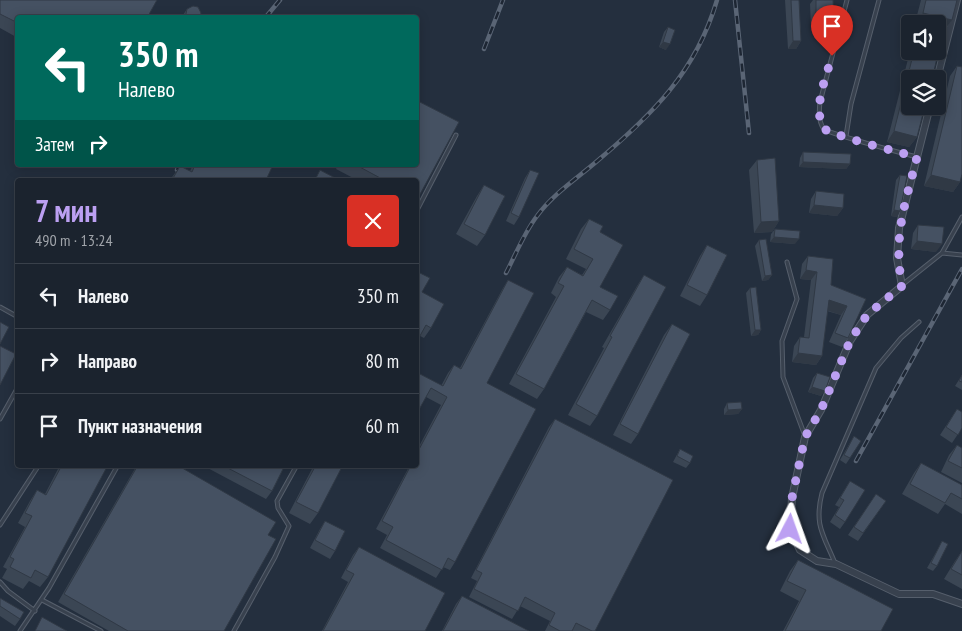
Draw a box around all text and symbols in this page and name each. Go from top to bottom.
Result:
pin [811,5,853,56]
icon: arrive [818,12,846,40]
map controls [901,15,946,115]
button: sound [901,15,946,60]
text: 350 m [118,31,199,77]
icon: left [35,35,100,100]
button: layers [901,70,946,115]
text: Налево [118,75,175,103]
icon: right [84,130,112,158]
text: Затем [35,132,74,156]
text: 7 мин [35,191,98,230]
button: close [347,195,399,247]
text: 490 m · 13:24 [35,230,113,250]
icon: left [35,282,63,310]
text: Налево [78,284,129,308]
text: 350 m [357,284,399,308]
icon: right [35,347,63,375]
text: Направо [78,349,137,373]
text: 80 m [366,349,399,373]
icon: arrive [35,412,63,440]
text: Пункт назначения [78,414,202,438]
text: 60 m [366,414,399,438]
position arrow [763,502,815,554]

